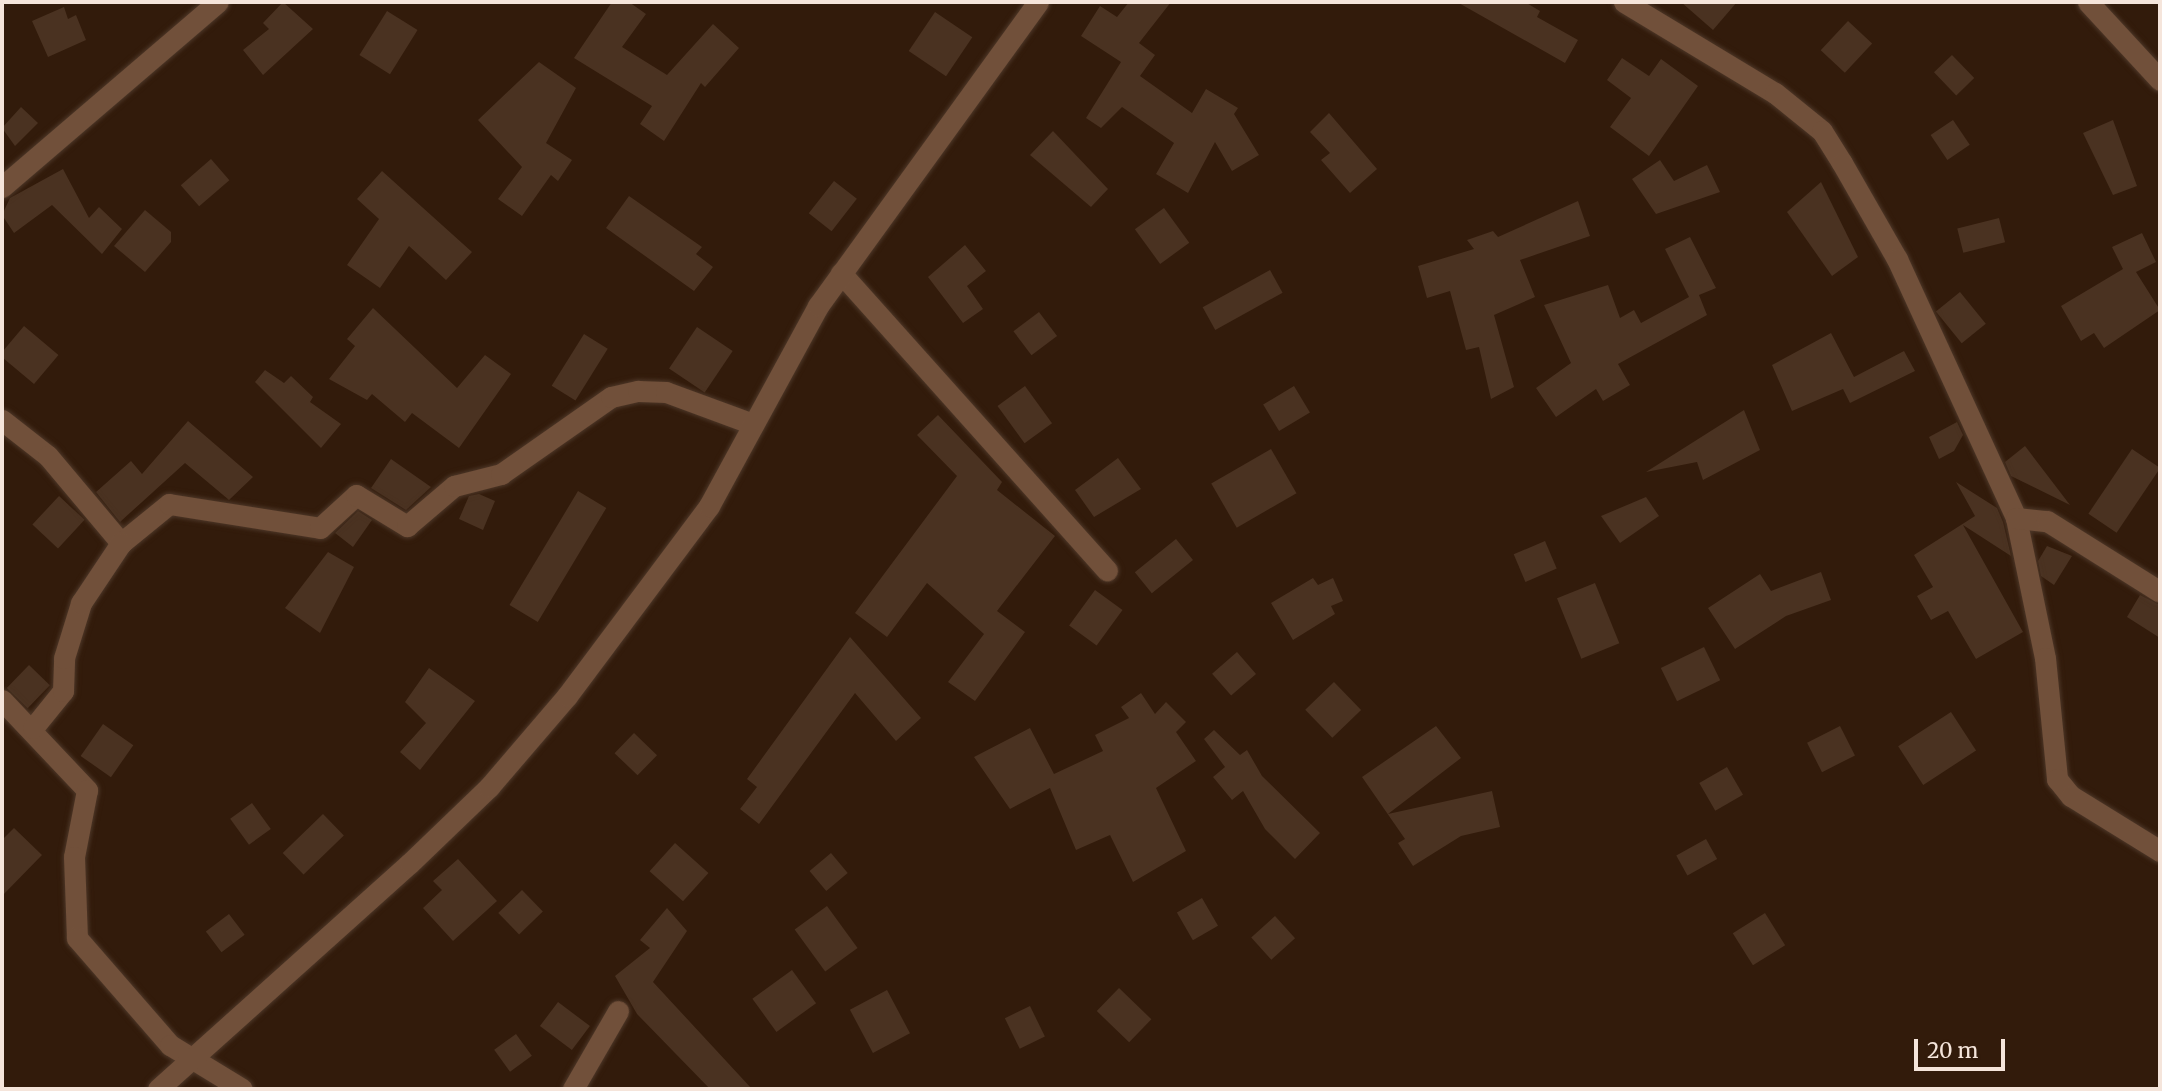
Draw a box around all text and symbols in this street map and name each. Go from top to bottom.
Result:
scale bar [1917,1024,2008,1068]
text: 20 m [1927,1037,1978,1064]

